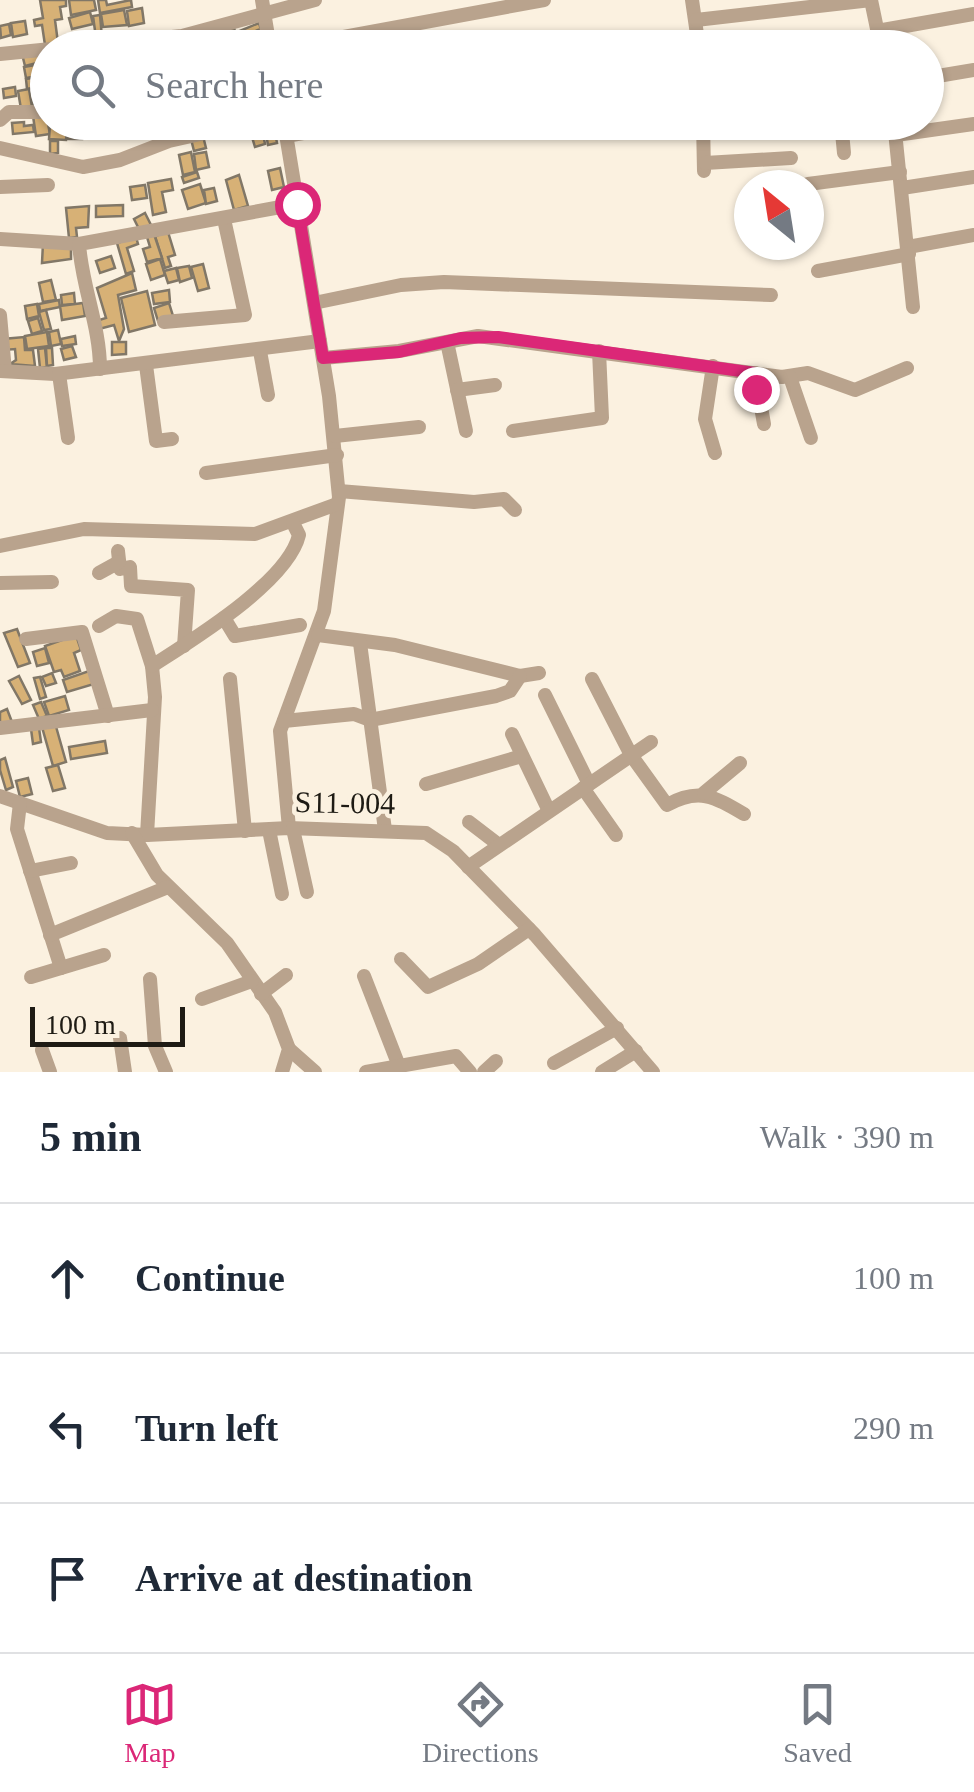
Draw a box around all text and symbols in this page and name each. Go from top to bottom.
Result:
search box [30,30,944,140]
icon: search [65,58,120,113]
text: Search here [145,64,323,106]
north arrow [734,170,824,260]
route start [275,182,321,228]
route end [734,367,780,413]
street label: S11-004 [294,785,396,820]
scale bar [30,1002,185,1046]
text: 100 m [45,1009,116,1040]
text: 5 min [40,1114,142,1160]
text: Walk · 390 m [760,1119,934,1155]
icon: ahead [40,1251,95,1306]
text: Continue [135,1257,285,1299]
text: 100 m [853,1260,934,1296]
icon: left [40,1401,95,1456]
text: Turn left [135,1407,278,1449]
text: 290 m [853,1410,934,1446]
icon: arrive [40,1551,95,1606]
text: Arrive at destination [135,1557,473,1599]
tab: Map [122,1677,177,1769]
tab: Directions [422,1677,539,1769]
tab: Saved [783,1677,852,1769]

